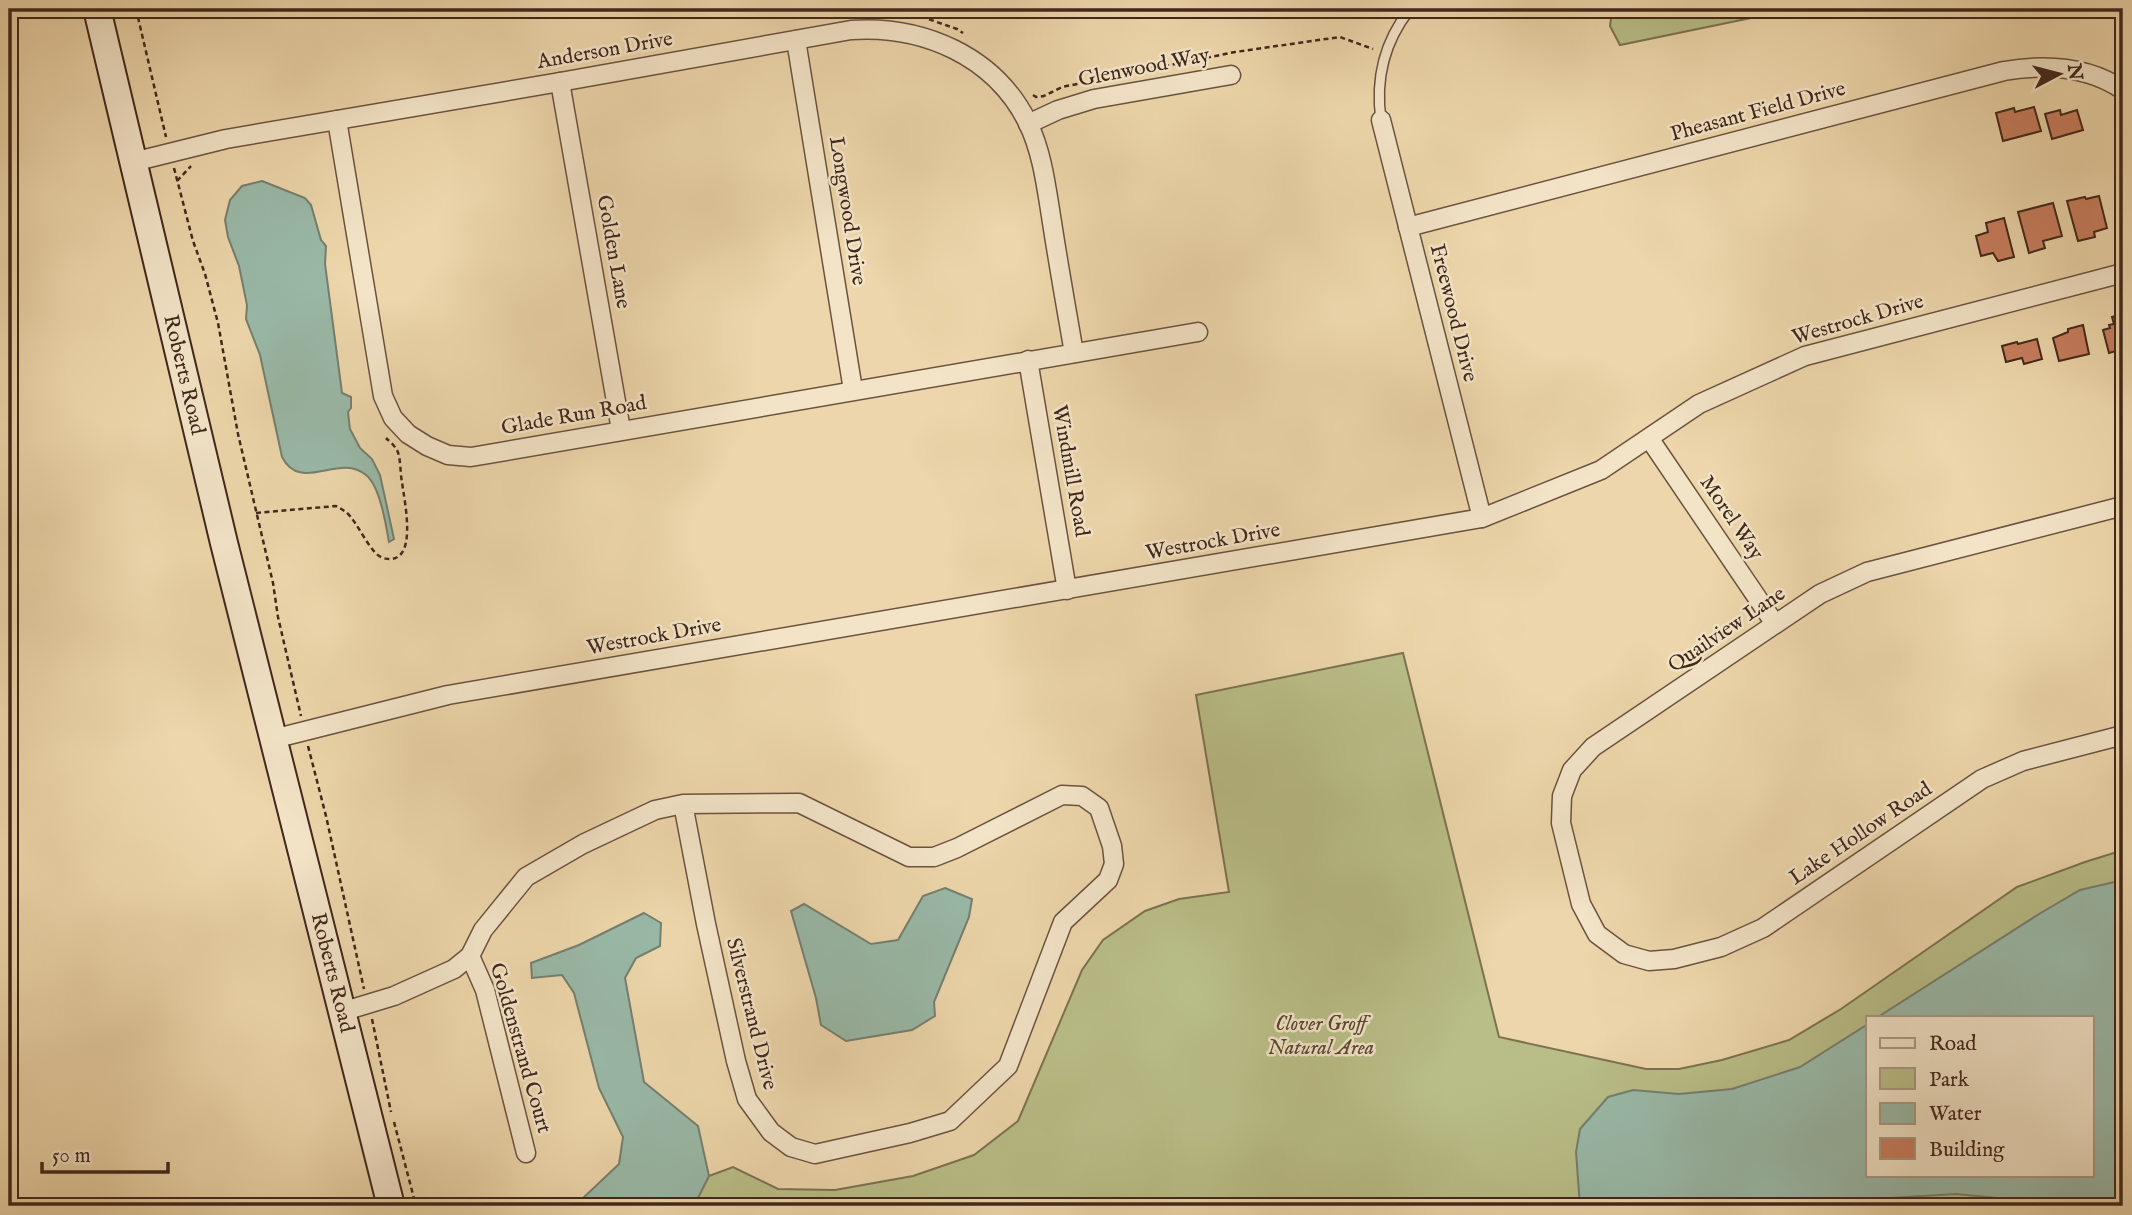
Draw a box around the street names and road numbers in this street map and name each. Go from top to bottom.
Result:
street label: Anderson Drive [534,26,675,76]
street label: Glenwood Way [1076,42,1212,94]
street label: Pheasant Field Drive [1667,76,1849,148]
street label: Longwood Drive [822,135,872,288]
street label: Golden Lane [590,193,636,311]
street label: Freewood Drive [1423,241,1483,385]
street label: Westrock Drive [1789,288,1927,352]
street label: Roberts Road [157,312,211,438]
street label: Glade Run Road [499,390,649,442]
street label: Windmill Road [1045,403,1095,540]
street label: Morel Way [1693,470,1770,566]
street label: Westrock Drive [1144,517,1283,567]
street label: Quailview Lane [1663,581,1791,679]
street label: Westrock Drive [585,612,724,662]
street label: Lake Hollow Road [1784,776,1938,892]
street label: Roberts Road [304,910,360,1036]
street label: Silverstrand Drive [719,935,783,1093]
street label: Goldenstrand Court [483,960,557,1136]

